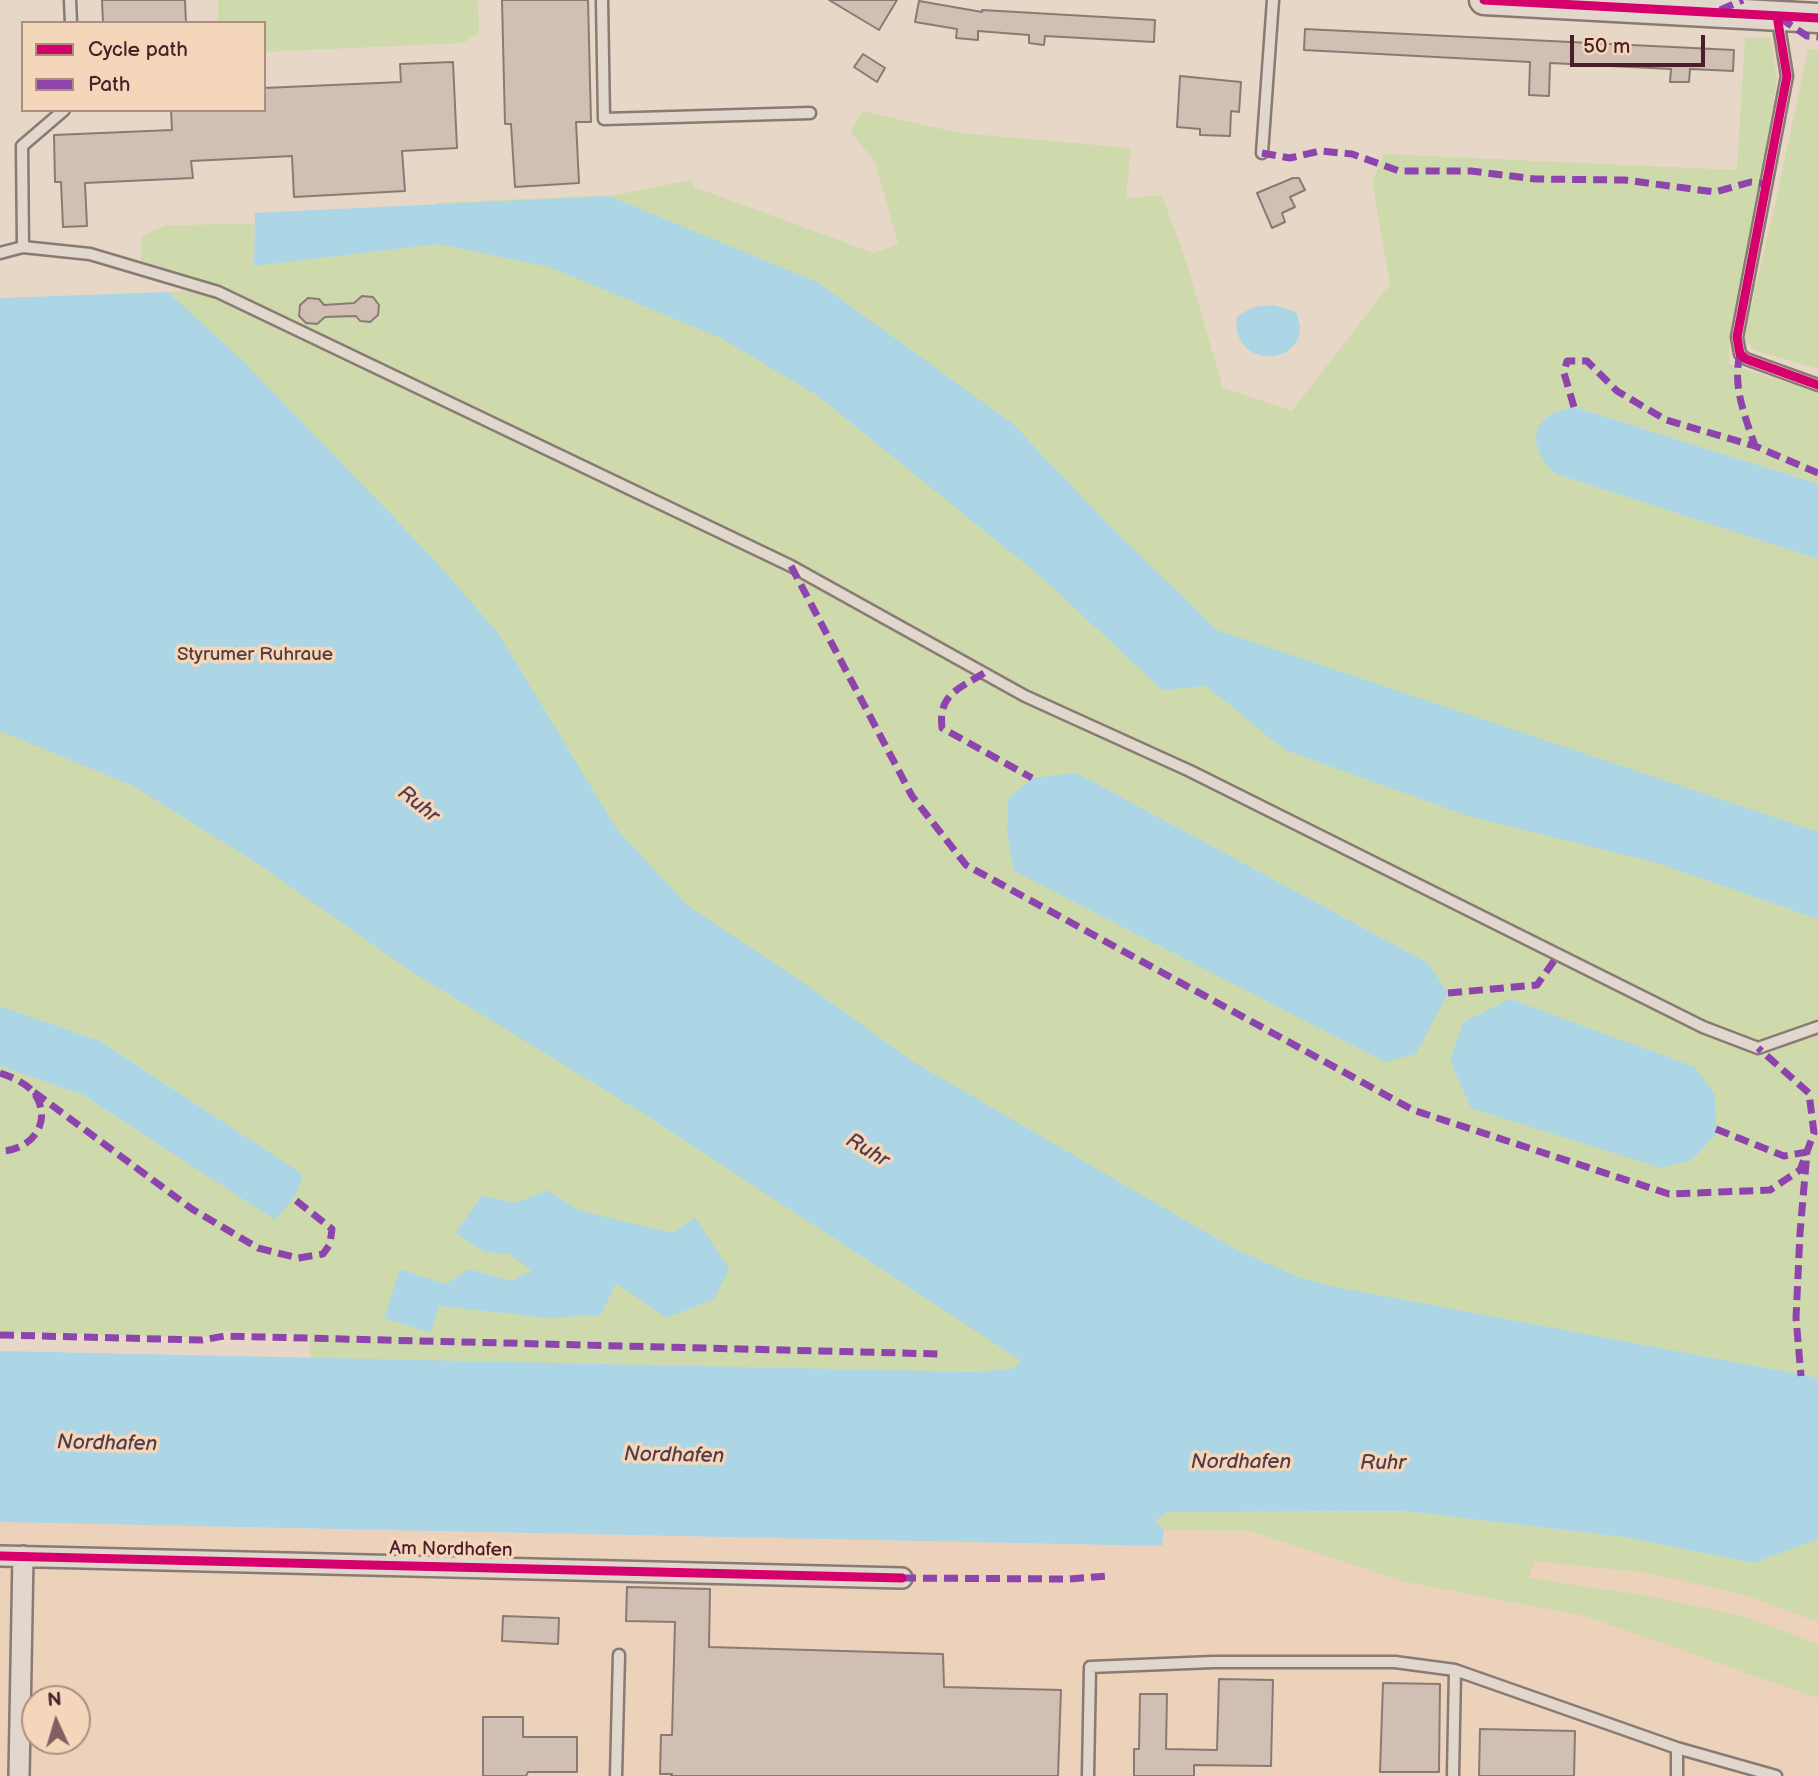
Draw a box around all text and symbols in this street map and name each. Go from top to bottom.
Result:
legend [21,21,266,112]
scale bar [1573,21,1708,65]
text: 50 m [1583,34,1630,59]
text: Cycle path [88,37,188,62]
text: Path [88,72,130,97]
park label: Styrumer Ruhraue [177,644,333,666]
water label: Ruhr [392,781,444,829]
water label: Ruhr [841,1128,893,1174]
water label: Nordhafen [57,1431,157,1457]
water label: Nordhafen [624,1443,724,1469]
water label: Nordhafen [1191,1450,1291,1476]
water label: Ruhr [1360,1451,1406,1477]
street label: Am Nordhafen [389,1538,513,1562]
north arrow [21,1685,91,1755]
text: N [47,1689,63,1713]

